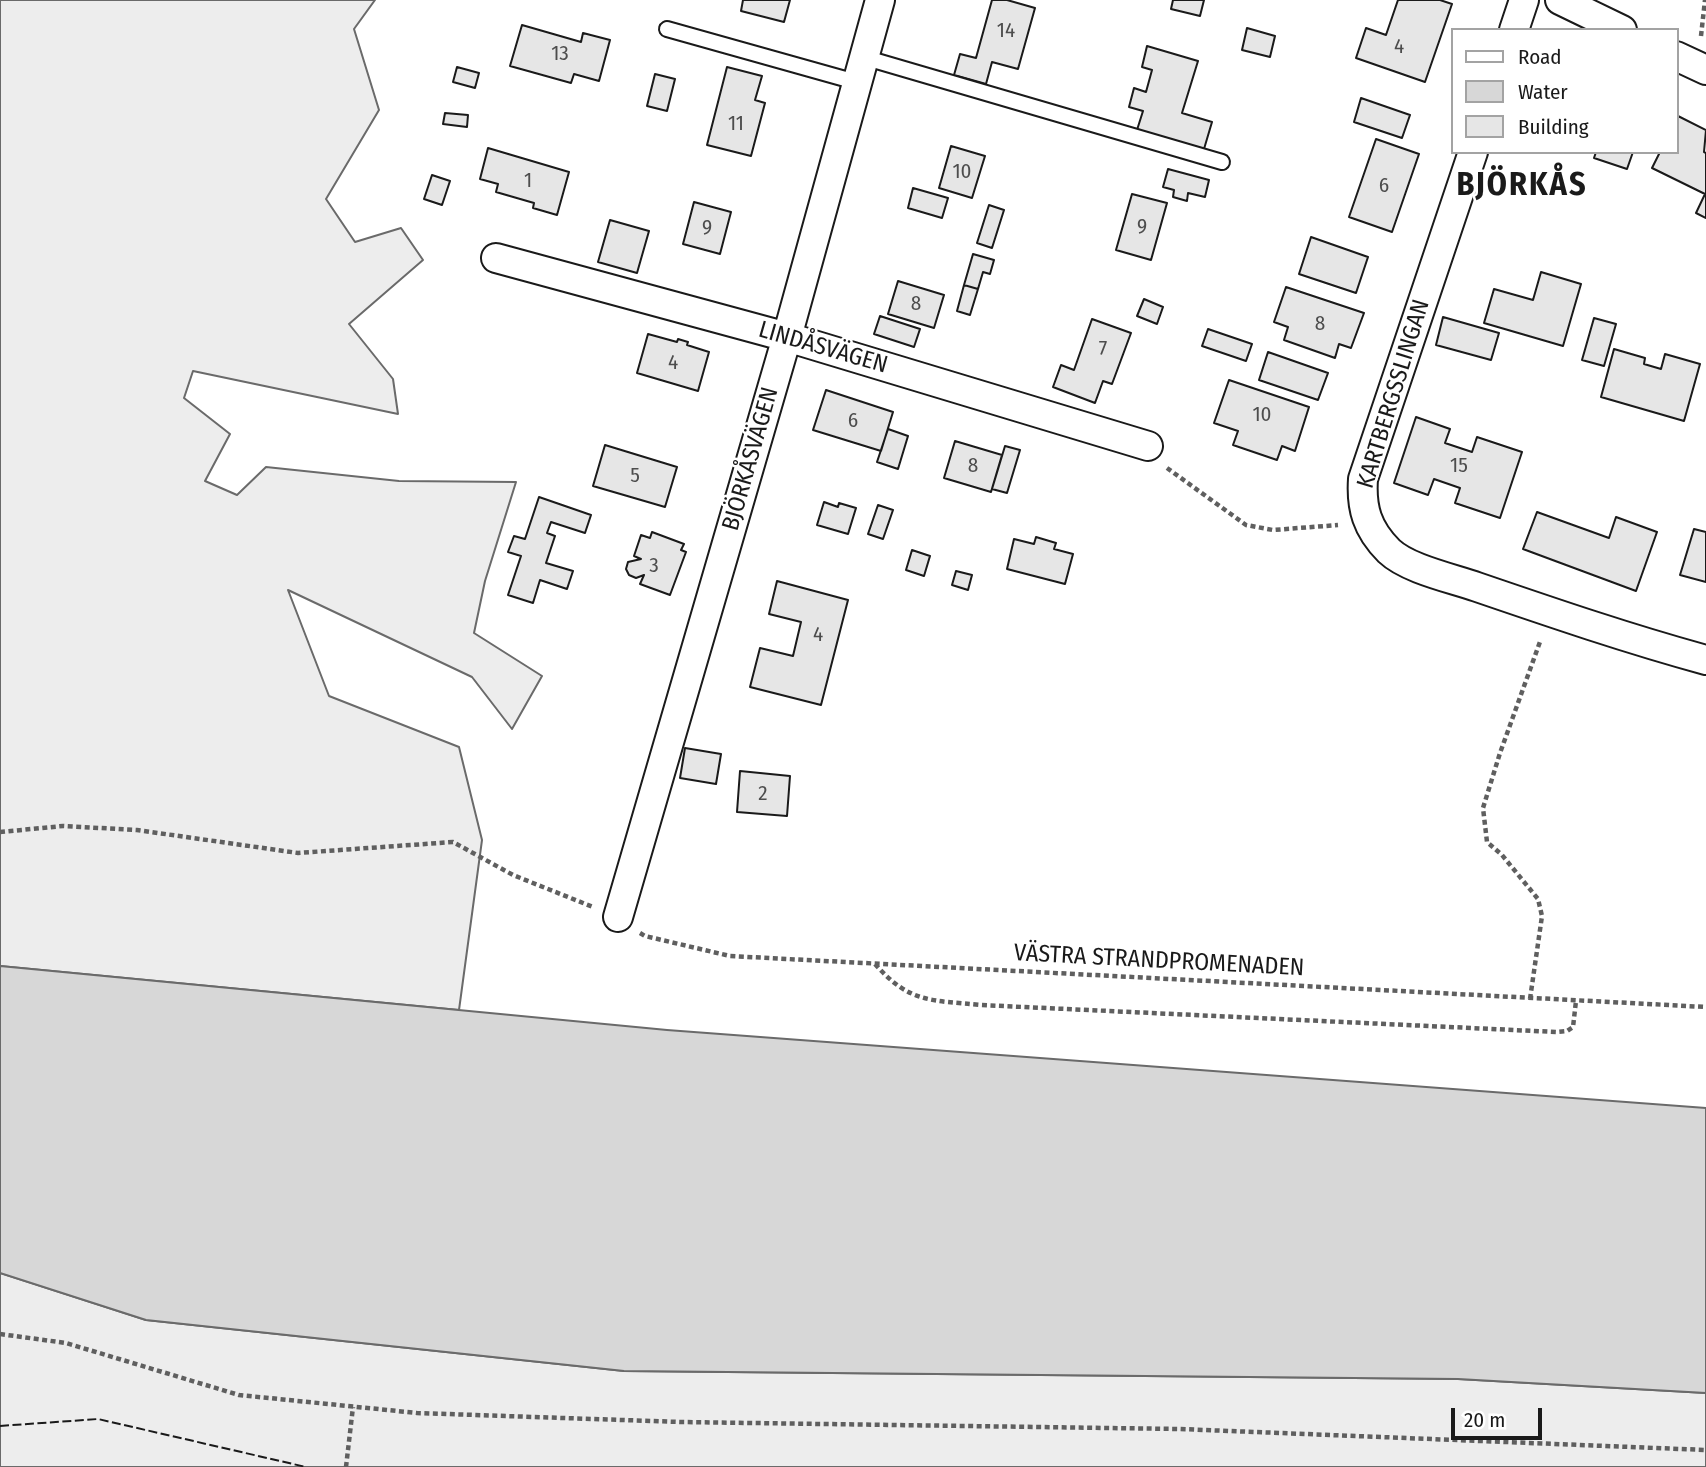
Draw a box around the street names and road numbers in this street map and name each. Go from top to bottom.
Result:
street label: KARTBERGSSLINGAN [1352,296,1436,492]
street label: LINDÅSVÄGEN [755,316,891,380]
street label: BJÖRKÅSVÄGEN [717,384,785,534]
street label: VÄSTRA STRANDPROMENADEN [1013,939,1305,983]

